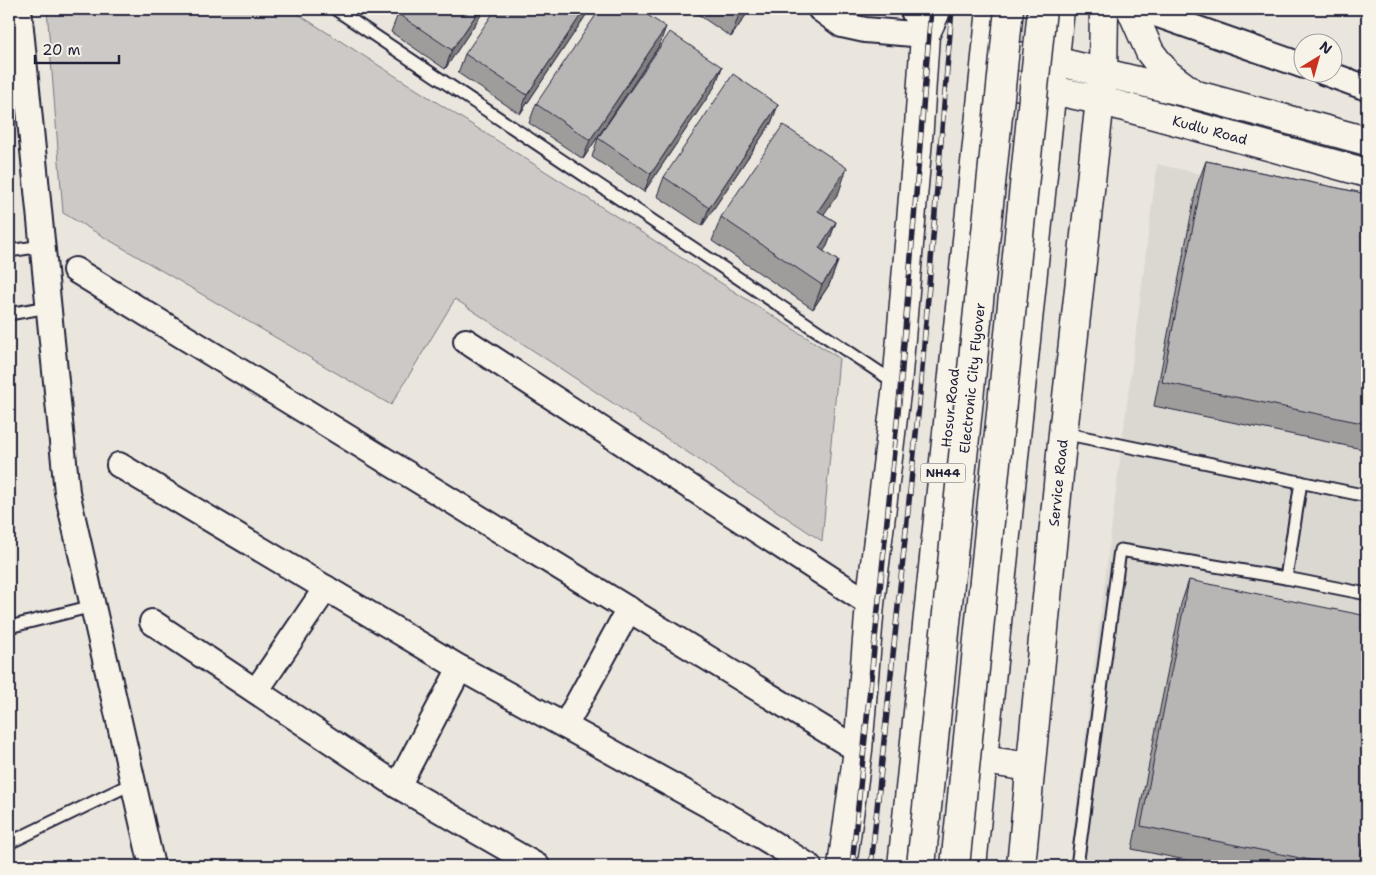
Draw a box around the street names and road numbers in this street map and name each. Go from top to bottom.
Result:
street label: Kudlu Road [1170,111,1250,149]
street label: Electronic City Flyover [955,301,989,454]
street label: Hosur Road [937,367,963,449]
street label: Service Road [1044,438,1072,528]
road number: NH44 [920,463,966,482]

